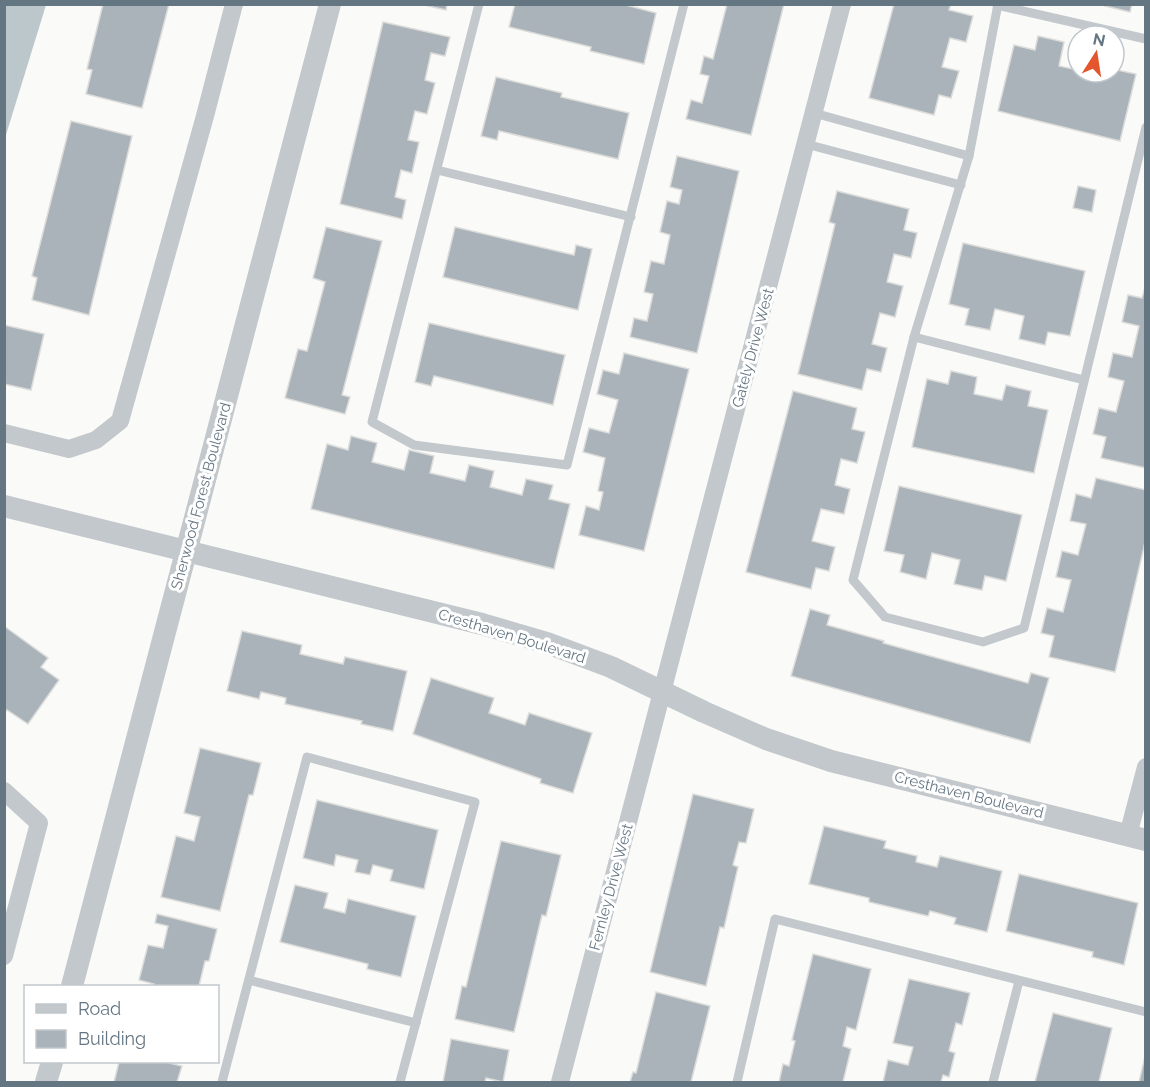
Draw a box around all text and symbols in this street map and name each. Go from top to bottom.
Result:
north arrow [1066,24,1126,84]
text: N [1091,29,1107,50]
street label: Gately Drive West [728,286,778,410]
street label: Sherwood Forest Boulevard [167,401,235,591]
street label: Cresthaven Boulevard [436,605,588,667]
street label: Cresthaven Boulevard [893,768,1045,822]
street label: Fernley Drive West [585,822,637,952]
legend [24,985,219,1063]
text: Road [78,998,121,1019]
text: Building [78,1028,146,1049]

